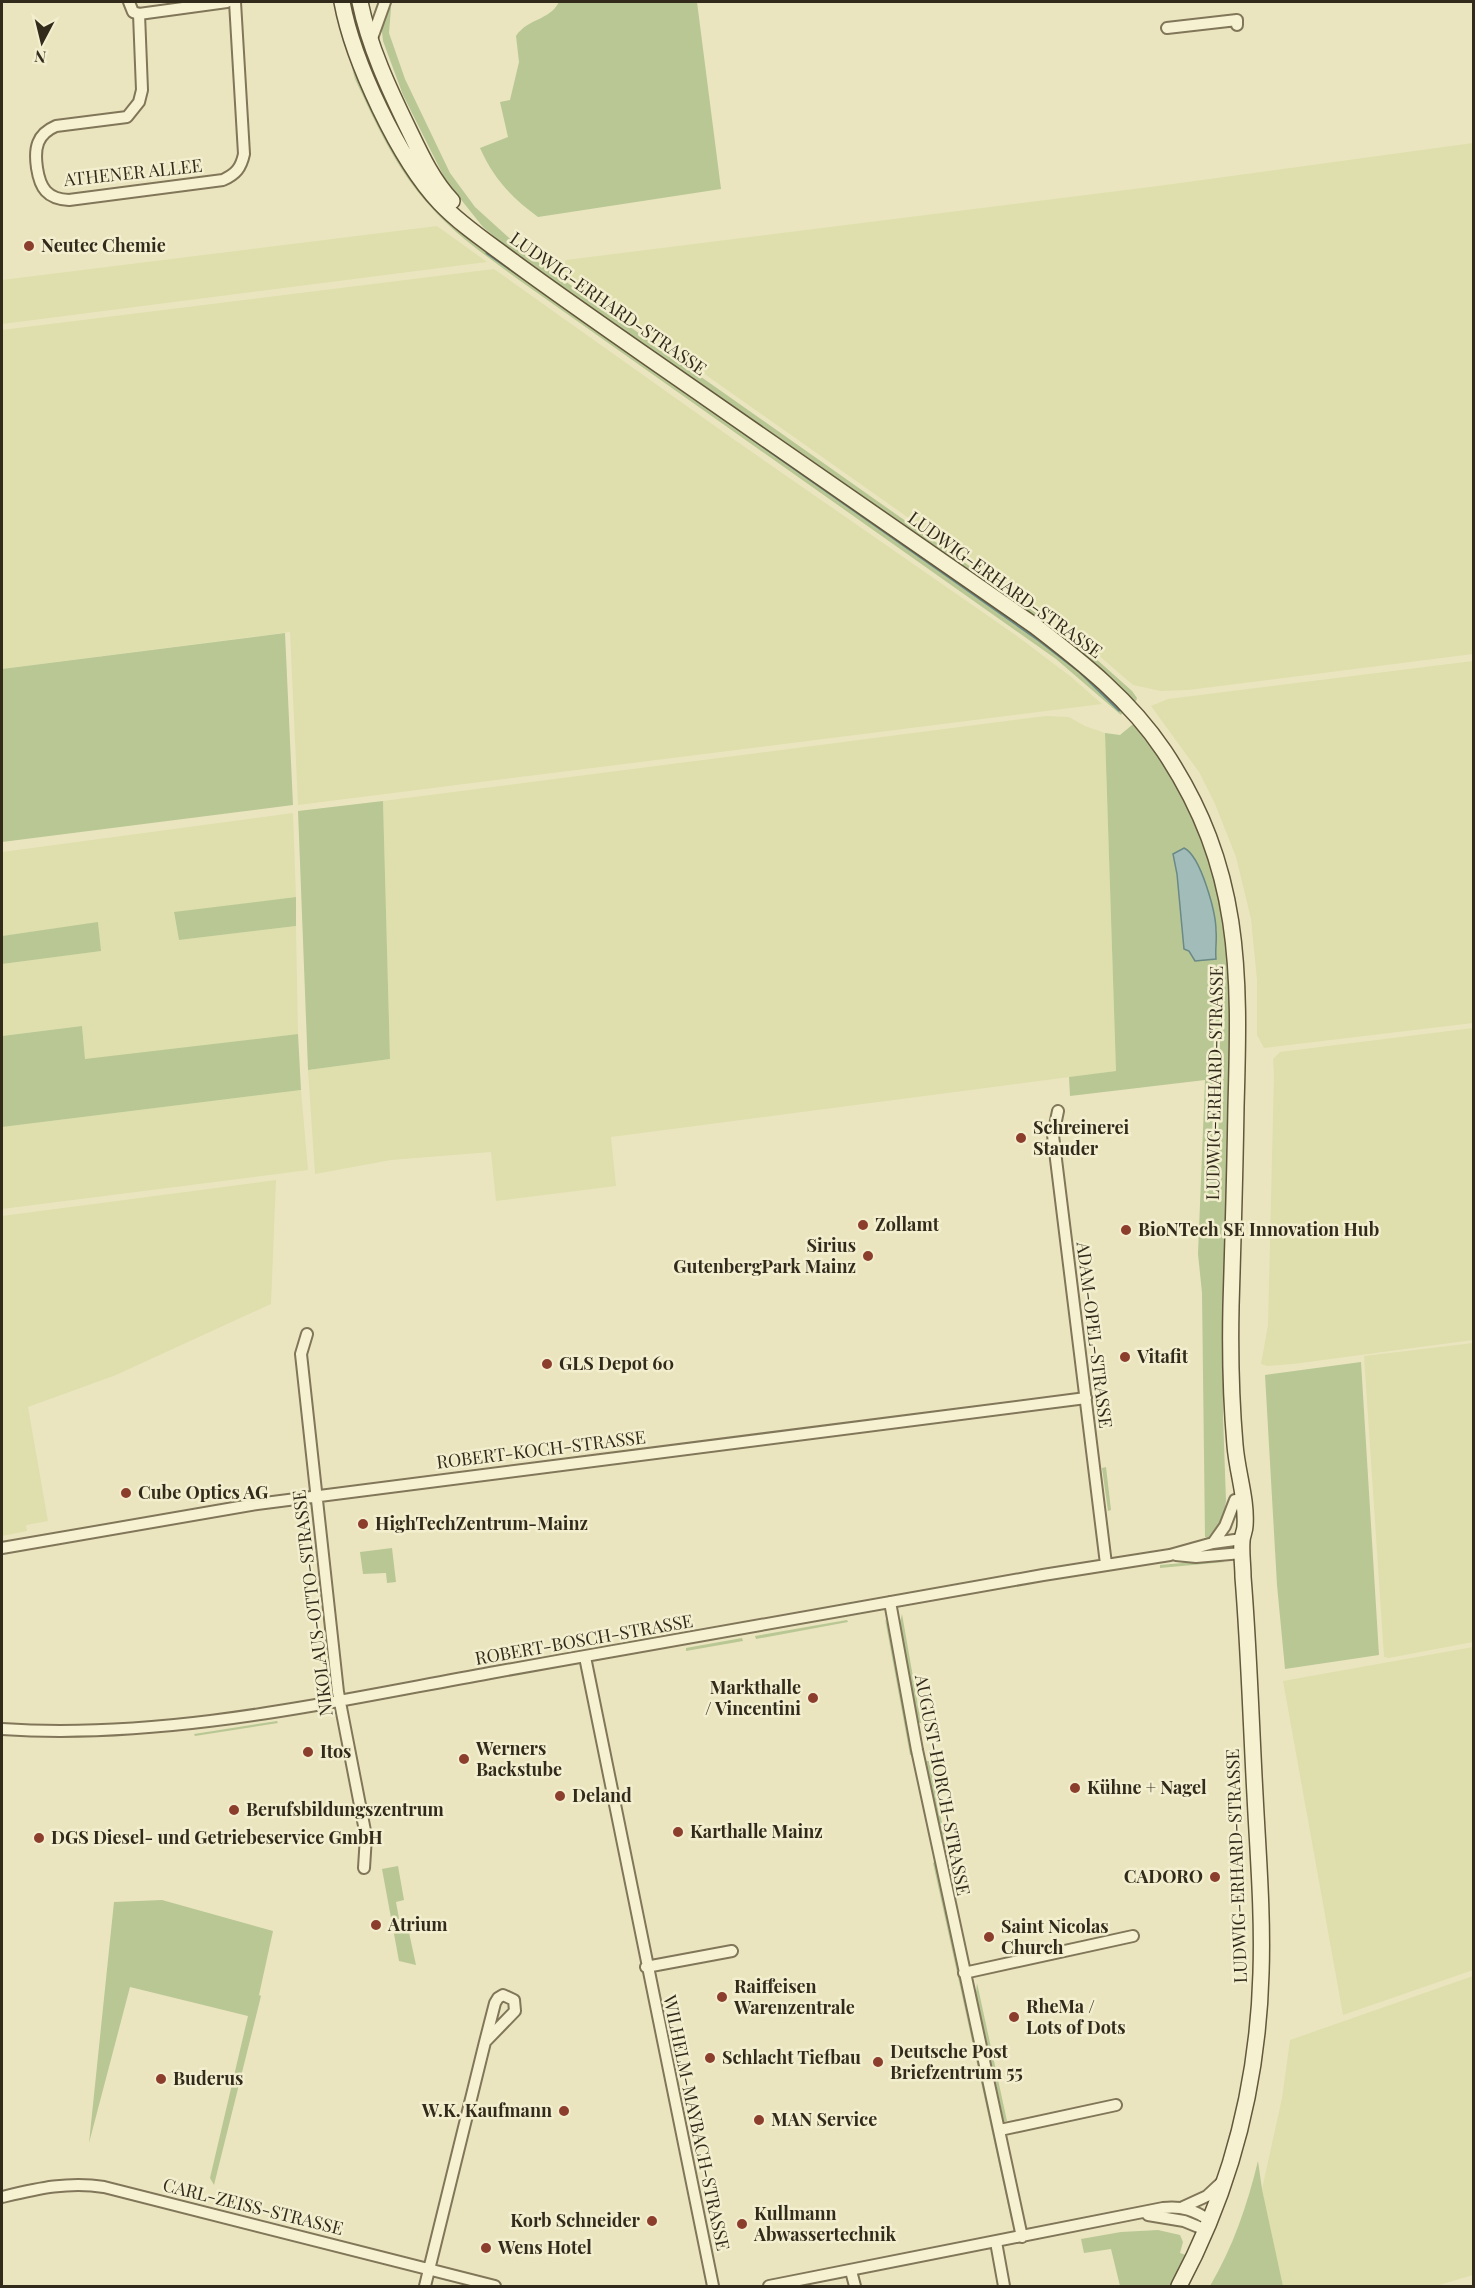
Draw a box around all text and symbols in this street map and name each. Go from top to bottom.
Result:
north arrow [12,12,72,72]
text: N [33,46,47,69]
street label: ATHENER ALLEE [61,153,203,191]
street label: LUDWIG-ERHARD-STRASSE [506,226,712,380]
place label: Neutec Chemie [41,233,166,257]
marker: Neutec Chemie [22,239,36,253]
street label: LUDWIG-ERHARD-STRASSE [904,506,1108,663]
street label: LUDWIG-ERHARD-STRASSE [1200,965,1228,1201]
place label: Schreinerei Stauder [1033,1115,1130,1160]
marker: Schreinerei Stauder [1014,1131,1028,1145]
place label: Zollamt [875,1212,940,1236]
place label: BioNTech SE Innovation Hub [1138,1217,1379,1241]
marker: Zollamt [856,1218,870,1232]
marker: BioNTech SE Innovation Hub [1119,1223,1133,1237]
place label: Sirius GutenbergPark Mainz [673,1233,856,1278]
street label: ADAM-OPEL-STRASSE [1072,1239,1118,1429]
marker: Sirius GutenbergPark Mainz [861,1249,875,1263]
place label: Vitafit [1136,1344,1189,1368]
marker: Vitafit [1118,1350,1132,1364]
place label: GLS Depot 60 [559,1351,674,1375]
marker: GLS Depot 60 [540,1357,554,1371]
street label: ROBERT-KOCH-STRASSE [435,1424,647,1474]
place label: Cube Optics AG [138,1480,268,1504]
marker: Cube Optics AG [119,1486,133,1500]
street label: NIKOLAUS-OTTO-STRASSE [286,1488,338,1718]
place label: HighTechZentrum-Mainz [375,1511,588,1535]
marker: HighTechZentrum-Mainz [356,1517,370,1531]
street label: ROBERT-BOSCH-STRASSE [473,1608,695,1670]
street label: AUGUST-HORCH-STRASSE [910,1671,976,1897]
place label: Markthalle / Vincentini [705,1675,801,1720]
marker: Markthalle / Vincentini [806,1691,820,1705]
place label: Werners Backstube [475,1736,562,1781]
place label: Itos [320,1739,351,1763]
marker: Itos [301,1745,315,1759]
street label: LUDWIG-ERHARD-STRASSE [1220,1748,1252,1984]
marker: Werners Backstube [457,1752,471,1766]
place label: Kühne + Nagel [1087,1775,1207,1799]
marker: Kühne + Nagel [1068,1781,1082,1795]
place label: Deland [572,1783,632,1807]
marker: Deland [553,1789,567,1803]
place label: Berufsbildungszentrum [246,1797,445,1821]
marker: Berufsbildungszentrum [227,1803,241,1817]
place label: Karthalle Mainz [690,1819,823,1843]
place label: DGS Diesel- und Getriebeservice GmbH [51,1825,383,1849]
marker: Karthalle Mainz [671,1825,685,1839]
marker: DGS Diesel- und Getriebeservice GmbH [32,1831,46,1845]
place label: CADORO [1124,1864,1203,1888]
marker: CADORO [1208,1870,1222,1884]
place label: Atrium [387,1912,448,1936]
place label: Saint Nicolas Church [1001,1914,1109,1959]
marker: Atrium [369,1918,383,1932]
marker: Saint Nicolas Church [982,1930,996,1944]
place label: Raiffeisen Warenzentrale [733,1974,855,2019]
marker: Raiffeisen Warenzentrale [715,1990,729,2004]
street label: WILHELM-MAYBACH-STRASSE [658,1992,736,2253]
place label: RheMa / Lots of Dots [1026,1994,1126,2039]
marker: RheMa / Lots of Dots [1007,2010,1021,2024]
place label: Deutsche Post Briefzentrum 55 [890,2039,1023,2084]
place label: Schlacht Tiefbau [722,2045,861,2069]
marker: Schlacht Tiefbau [703,2051,717,2065]
marker: Deutsche Post Briefzentrum 55 [871,2055,885,2069]
place label: Buderus [173,2066,243,2090]
marker: Buderus [154,2072,168,2086]
place label: W.K. Kaufmann [421,2098,552,2122]
marker: W.K. Kaufmann [557,2104,571,2118]
place label: MAN Service [771,2107,877,2131]
marker: MAN Service [752,2113,766,2127]
street label: CARL-ZEISS-STRASSE [161,2172,346,2240]
place label: Kullmann Abwassertechnik [753,2201,897,2246]
place label: Korb Schneider [510,2208,641,2232]
marker: Korb Schneider [645,2214,659,2228]
marker: Kullmann Abwassertechnik [735,2217,749,2231]
place label: Wens Hotel [497,2235,592,2259]
marker: Wens Hotel [479,2241,493,2255]

